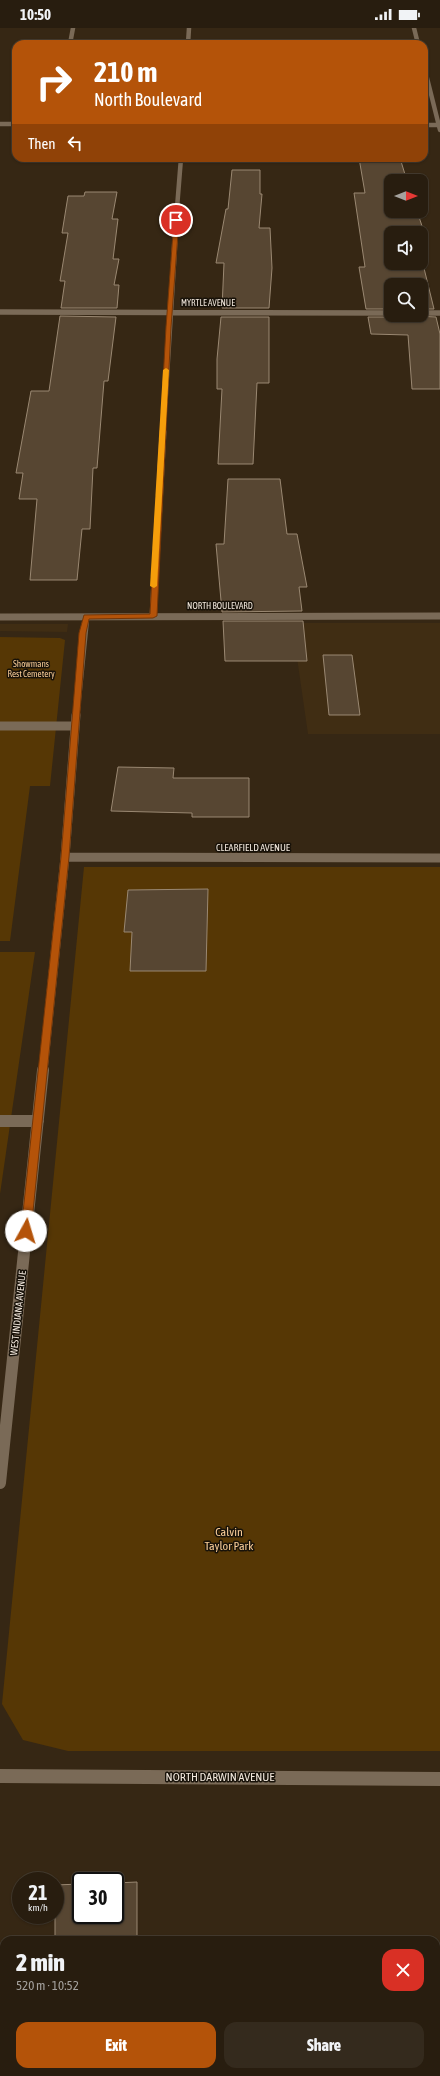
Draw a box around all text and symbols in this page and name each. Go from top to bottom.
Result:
text: 10:50 [20,6,51,23]
icon: right [28,56,80,108]
text: 210 m [94,56,157,88]
text: North Boulevard [94,89,202,110]
icon: left [64,132,86,154]
text: Then [28,135,56,152]
north arrow [384,174,428,218]
map controls [384,174,428,322]
pin [159,203,193,237]
icon: arrive [165,209,187,231]
button: sound [384,226,428,270]
button: search [384,278,428,322]
street label: MYRTLE AVENUE [181,298,235,308]
street label: NORTH BOULEVARD [187,601,253,611]
park label: Showmans Rest Cemetery [7,659,55,679]
street label: CLEARFIELD AVENUE [216,842,291,853]
position arrow [5,1210,47,1252]
street label: WEST INDIANA AVENUE [8,1269,28,1356]
park label: Calvin Taylor Park [205,1525,254,1553]
street label: NORTH DARWIN AVENUE [166,1770,274,1784]
speed limit sign: 30 [72,1872,124,1924]
text: 21 [29,1881,47,1904]
text: km/h [28,1902,48,1913]
text: 2 min [16,1949,65,1976]
button: close [382,1949,424,1991]
text: 520 m · 10:52 [16,1978,79,1993]
button: Exit [16,2022,216,2068]
button: Share [224,2022,424,2068]

